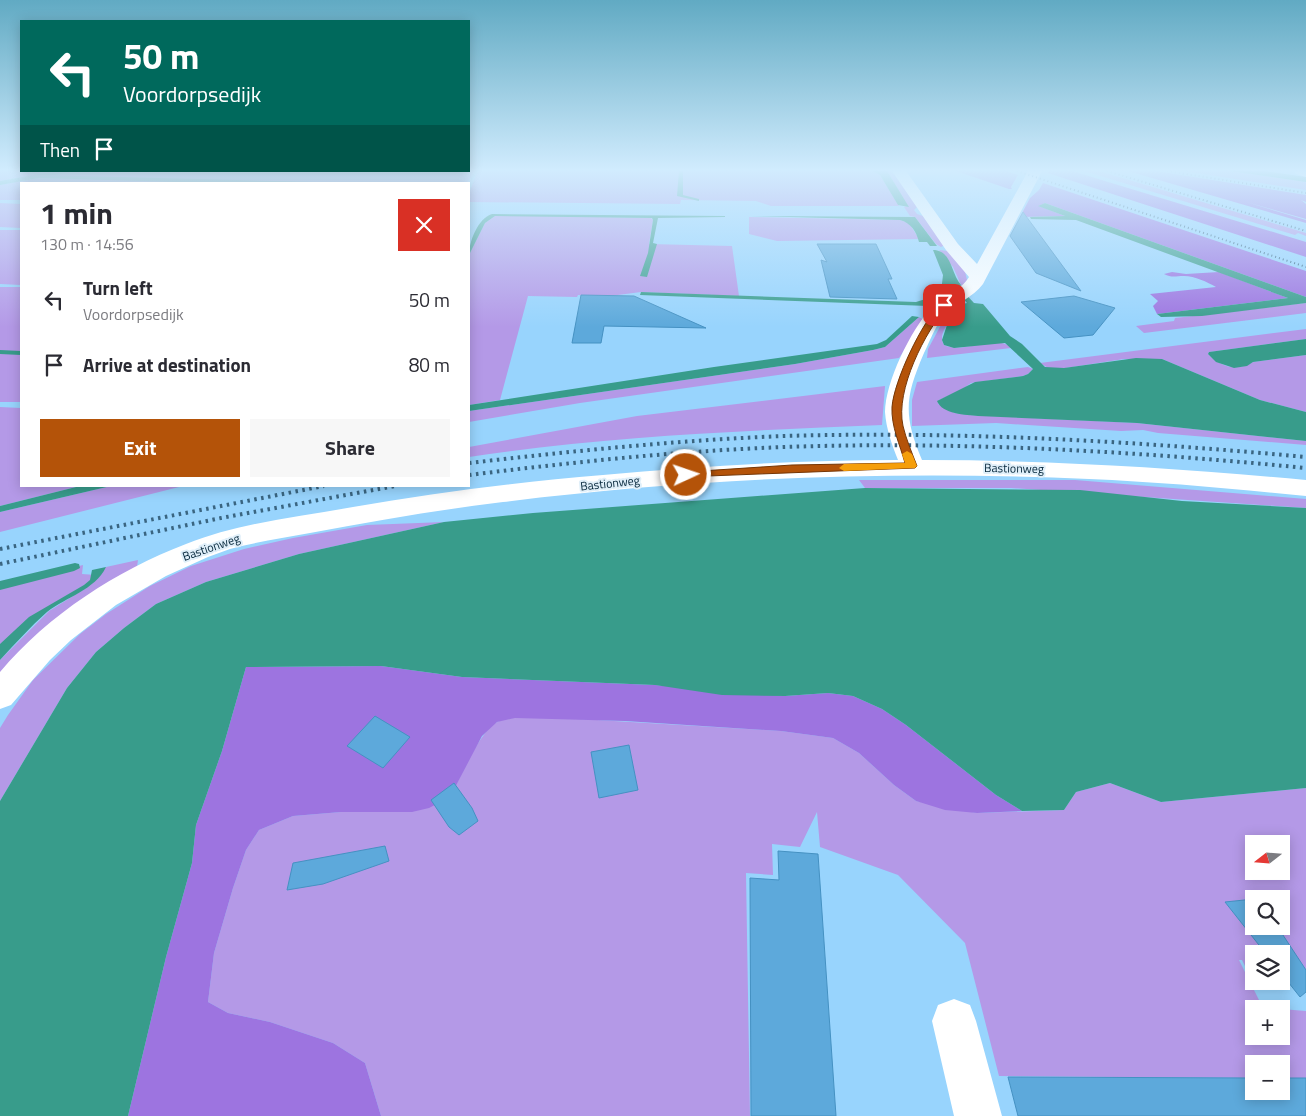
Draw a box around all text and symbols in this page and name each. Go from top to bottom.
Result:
text: 50 m [123,29,199,83]
icon: left [40,40,105,105]
text: Voordorpsedijk [123,77,261,111]
text: Then [40,135,80,164]
icon: arrive [90,135,118,163]
text: 1 min [40,190,113,236]
button: close [398,199,450,251]
text: 130 m · 14:56 [40,232,134,256]
text: Turn left [83,273,153,302]
pin [923,284,965,326]
text: 50 m [409,285,450,314]
icon: left [40,286,68,314]
icon: arrive [930,291,958,319]
text: Voordorpsedijk [83,302,184,326]
text: Arrive at destination [83,350,251,379]
text: 80 m [409,350,450,379]
icon: arrive [40,351,68,379]
button: Exit [40,419,240,477]
button: Share [250,419,450,477]
position arrow [659,448,711,500]
street label: Bastionweg [984,458,1044,478]
street label: Bastionweg [579,470,641,496]
street label: Bastionweg [180,528,242,566]
north arrow [1245,835,1290,880]
map controls [1245,835,1290,1100]
button: search [1245,890,1290,935]
button: layers [1245,945,1290,990]
button: + [1245,1000,1290,1045]
button: − [1245,1055,1290,1100]

